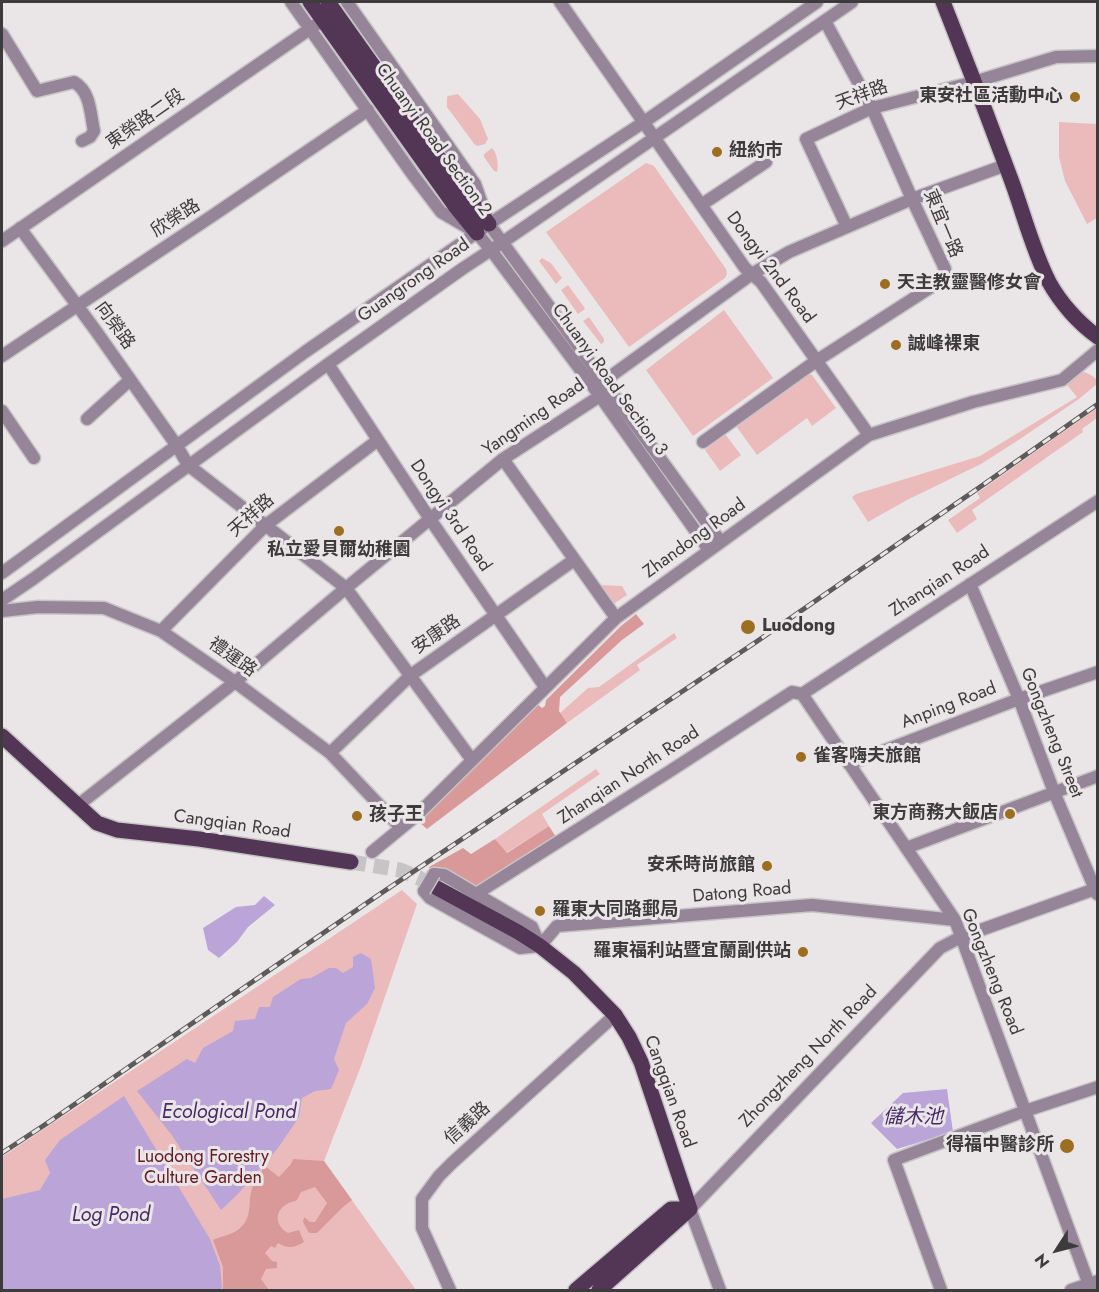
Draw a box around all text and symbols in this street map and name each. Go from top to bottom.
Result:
street label: Chuanyi Road Section 2 [370,60,496,220]
street label: 天祥路 [833,77,891,115]
street label: 東榮路二段 [103,85,189,155]
place label: 東安社區活動中心 [919,86,1063,108]
marker: 東安社區活動中心 [1068,90,1082,104]
place label: 紐約市 [729,141,783,163]
marker: 紐約市 [710,145,724,159]
street label: 東宜一路 [918,187,966,261]
street label: 欣榮路 [147,195,205,243]
street label: Dongyi 2nd Road [721,208,819,328]
street label: Guangrong Road [354,234,474,328]
place label: 天主教靈醫修女會 [897,273,1041,295]
marker: 天主教靈醫修女會 [878,277,892,291]
street label: 向榮路 [89,298,139,354]
street label: Chuanyi Road Section 3 [547,300,671,460]
place label: 誠峰裸東 [908,334,980,356]
marker: 誠峰裸東 [889,338,903,352]
street label: Yangming Road [479,375,589,461]
street label: Dongyi 3rd Road [405,456,495,576]
street label: 天祥路 [225,490,279,542]
street label: Zhandong Road [640,495,750,583]
marker: 私立愛貝爾幼稚園 [332,524,346,538]
place label: 私立愛貝爾幼稚園 [267,540,411,562]
street label: Zhanqian Road [886,542,994,622]
street label: 安康路 [409,611,465,659]
place label: Luodong [762,616,835,638]
marker: Luodong [739,618,757,636]
street label: 禮運路 [204,634,260,682]
street label: Gongzheng Street [1015,665,1087,801]
street label: Anping Road [898,678,1000,734]
street label: Zhanqian North Road [554,722,704,830]
place label: 雀客嗨夫旅館 [813,746,921,768]
marker: 雀客嗨夫旅館 [794,750,808,764]
place label: 東方商務大飯店 [872,803,998,825]
place label: 孩子王 [369,805,423,827]
street label: Cangqian Road [172,806,292,844]
marker: 東方商務大飯店 [1003,807,1017,821]
marker: 孩子王 [350,809,364,823]
place label: 安禾時尚旅館 [647,855,755,877]
marker: 安禾時尚旅館 [760,859,774,873]
street label: Datong Road [692,878,792,908]
place label: 羅東大同路郵局 [552,900,678,922]
marker: 羅東大同路郵局 [533,904,547,918]
street label: Gongzheng Road [956,906,1026,1038]
place label: 羅東福利站暨宜蘭副供站 [593,941,791,963]
marker: 羅東福利站暨宜蘭副供站 [796,945,810,959]
street label: Zhongzheng North Road [736,982,882,1132]
street label: Cangqian Road [639,1033,699,1151]
street label: 信義路 [441,1098,495,1150]
water label: Ecological Pond [162,1101,296,1125]
water label: 儲木池 [883,1106,943,1130]
place label: 得福中醫診所 [946,1135,1054,1157]
marker: 得福中醫診所 [1058,1137,1076,1155]
park label: Luodong Forestry Culture Garden [137,1147,269,1190]
water label: Log Pond [72,1204,150,1228]
north arrow [1027,1220,1087,1280]
text: N [1029,1249,1055,1273]

